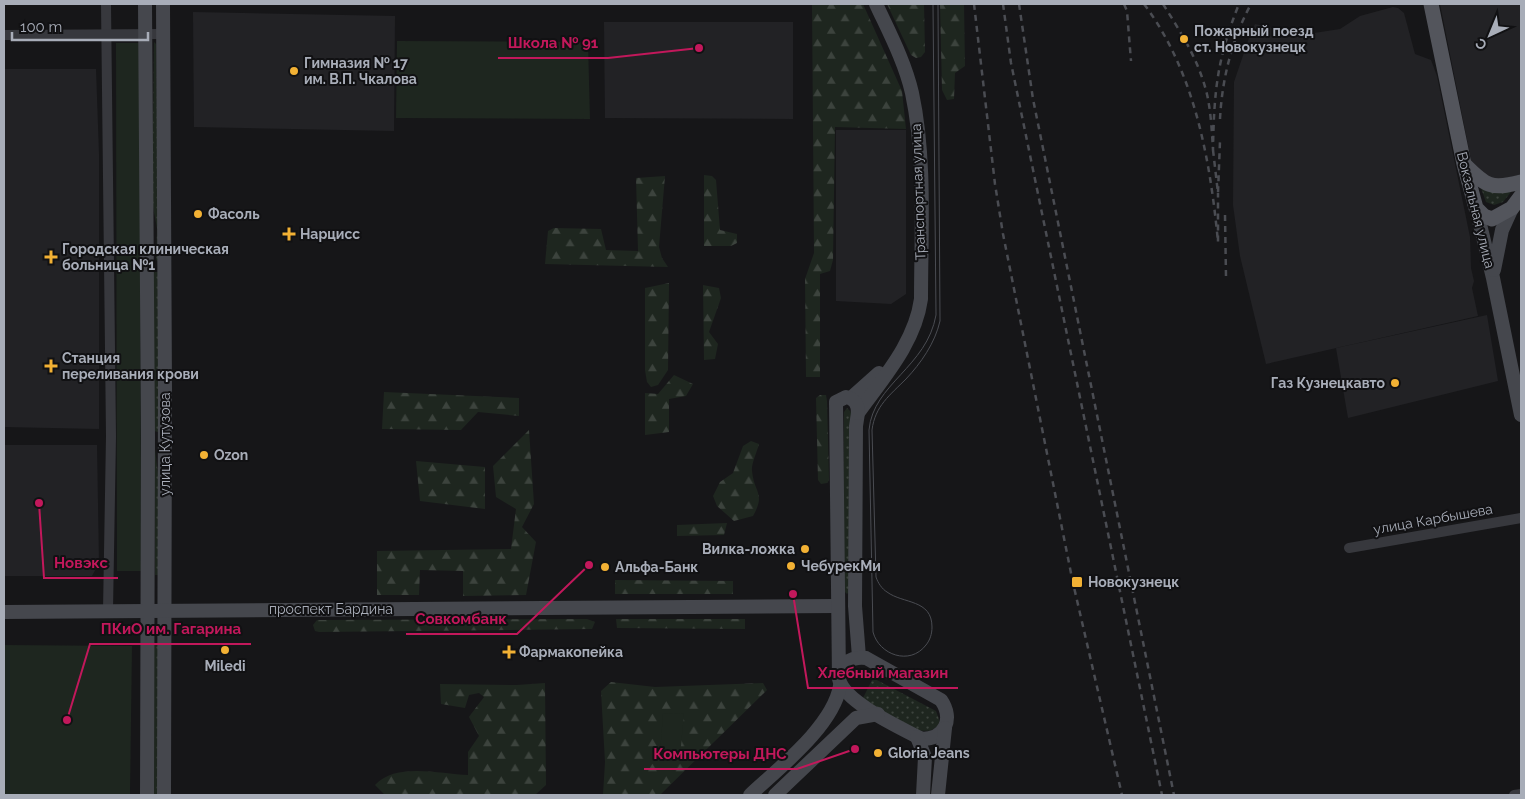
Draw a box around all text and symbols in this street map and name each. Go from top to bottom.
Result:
scale bar [12,10,149,42]
north arrow [1465,10,1515,60]
text: 100 m [20,18,62,36]
place label: Пожарный поезд ст. Новокузнецк [1194,23,1314,55]
callout: Школа № 91 [498,28,608,58]
marker: Пожарный поезд ст. Новокузнецк [1178,33,1190,45]
text: Школа № 91 [508,34,599,52]
text: С [1472,35,1490,53]
place label: Гимназия № 17 им. В.П. Чкалова [304,55,417,87]
marker: Гимназия № 17 им. В.П. Чкалова [288,65,300,77]
street label: Транспортная улица [908,123,928,261]
street label: Вокзальная улица [1454,150,1498,270]
place label: Фасоль [208,206,260,222]
marker: Фасоль [192,208,204,220]
place label: Нарцисс [300,226,360,242]
marker: Нарцисс [282,227,296,241]
place label: Городская клиническая больница №1 [62,241,229,273]
marker: Городская клиническая больница №1 [44,250,58,264]
place label: Станция переливания крови [62,350,199,382]
marker: Станция переливания крови [44,359,58,373]
place label: Газ Кузнецкавто [1271,375,1386,391]
marker: Газ Кузнецкавто [1389,377,1401,389]
street label: улица Кутузова [157,392,173,496]
place label: Ozon [214,447,248,463]
marker: Ozon [198,449,210,461]
street label: улица Карбышева [1372,501,1494,537]
place label: Вилка-ложка [702,541,795,557]
marker: Вилка-ложка [799,543,811,555]
callout: Новэкс [44,548,118,578]
text: Новэкс [54,554,108,572]
place label: ЧебурекМи [801,558,881,574]
place label: Альфа-Банк [615,559,698,575]
marker: ЧебурекМи [785,560,797,572]
marker: Альфа-Банк [599,561,611,573]
place label: Новокузнецк [1088,574,1179,590]
marker: Новокузнецк [1070,575,1084,589]
street label: проспект Бардина [269,601,393,617]
callout: Совкомбанк [406,604,517,634]
text: Совкомбанк [415,610,507,628]
callout: ПКиО им. Гагарина [90,614,251,644]
text: ПКиО им. Гагарина [101,620,242,638]
marker: Miledi [219,644,231,656]
place label: Фармакопейка [519,644,623,660]
marker: Фармакопейка [503,646,515,658]
place label: Miledi [204,658,246,674]
callout: Хлебный магазин [808,658,958,688]
text: Хлебный магазин [817,664,948,682]
callout: Компьютеры ДНС [644,739,797,769]
text: Компьютеры ДНС [653,745,787,763]
place label: Gloria Jeans [888,745,970,761]
marker: Gloria Jeans [872,747,884,759]

